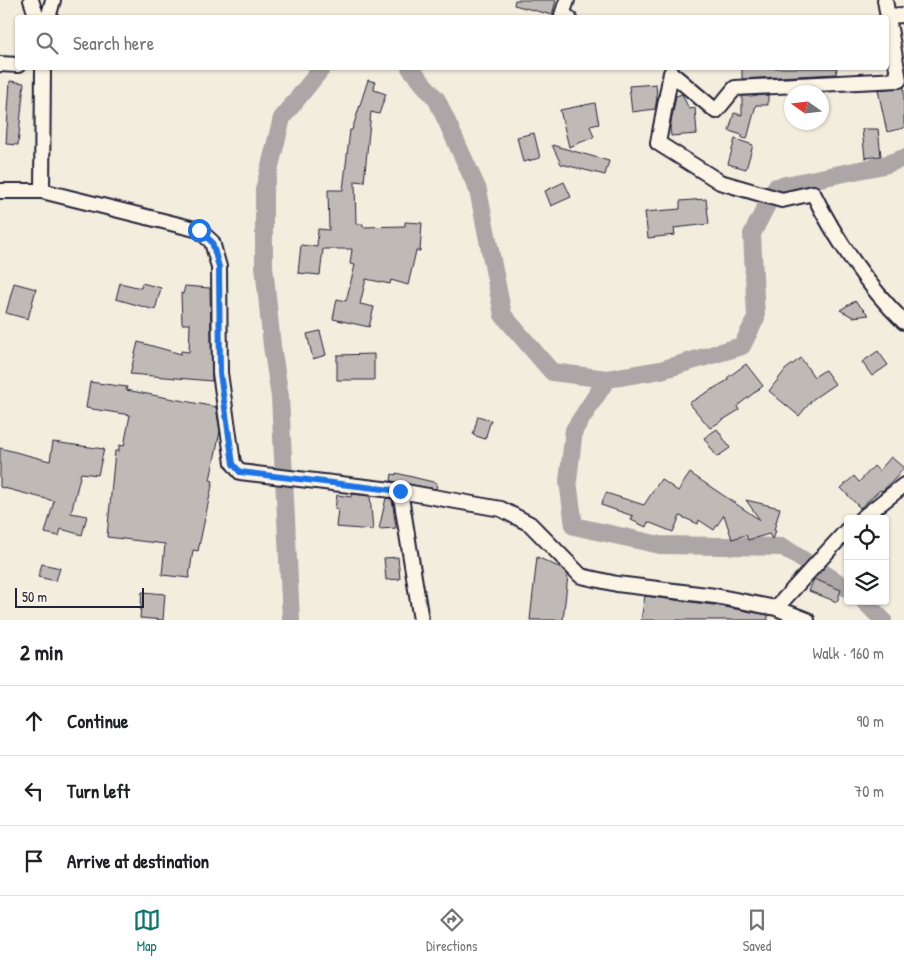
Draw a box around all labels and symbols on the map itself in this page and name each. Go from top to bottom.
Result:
north arrow [784,85,829,130]
route start [188,219,211,242]
route end [389,480,412,503]
scale bar [15,585,144,608]

